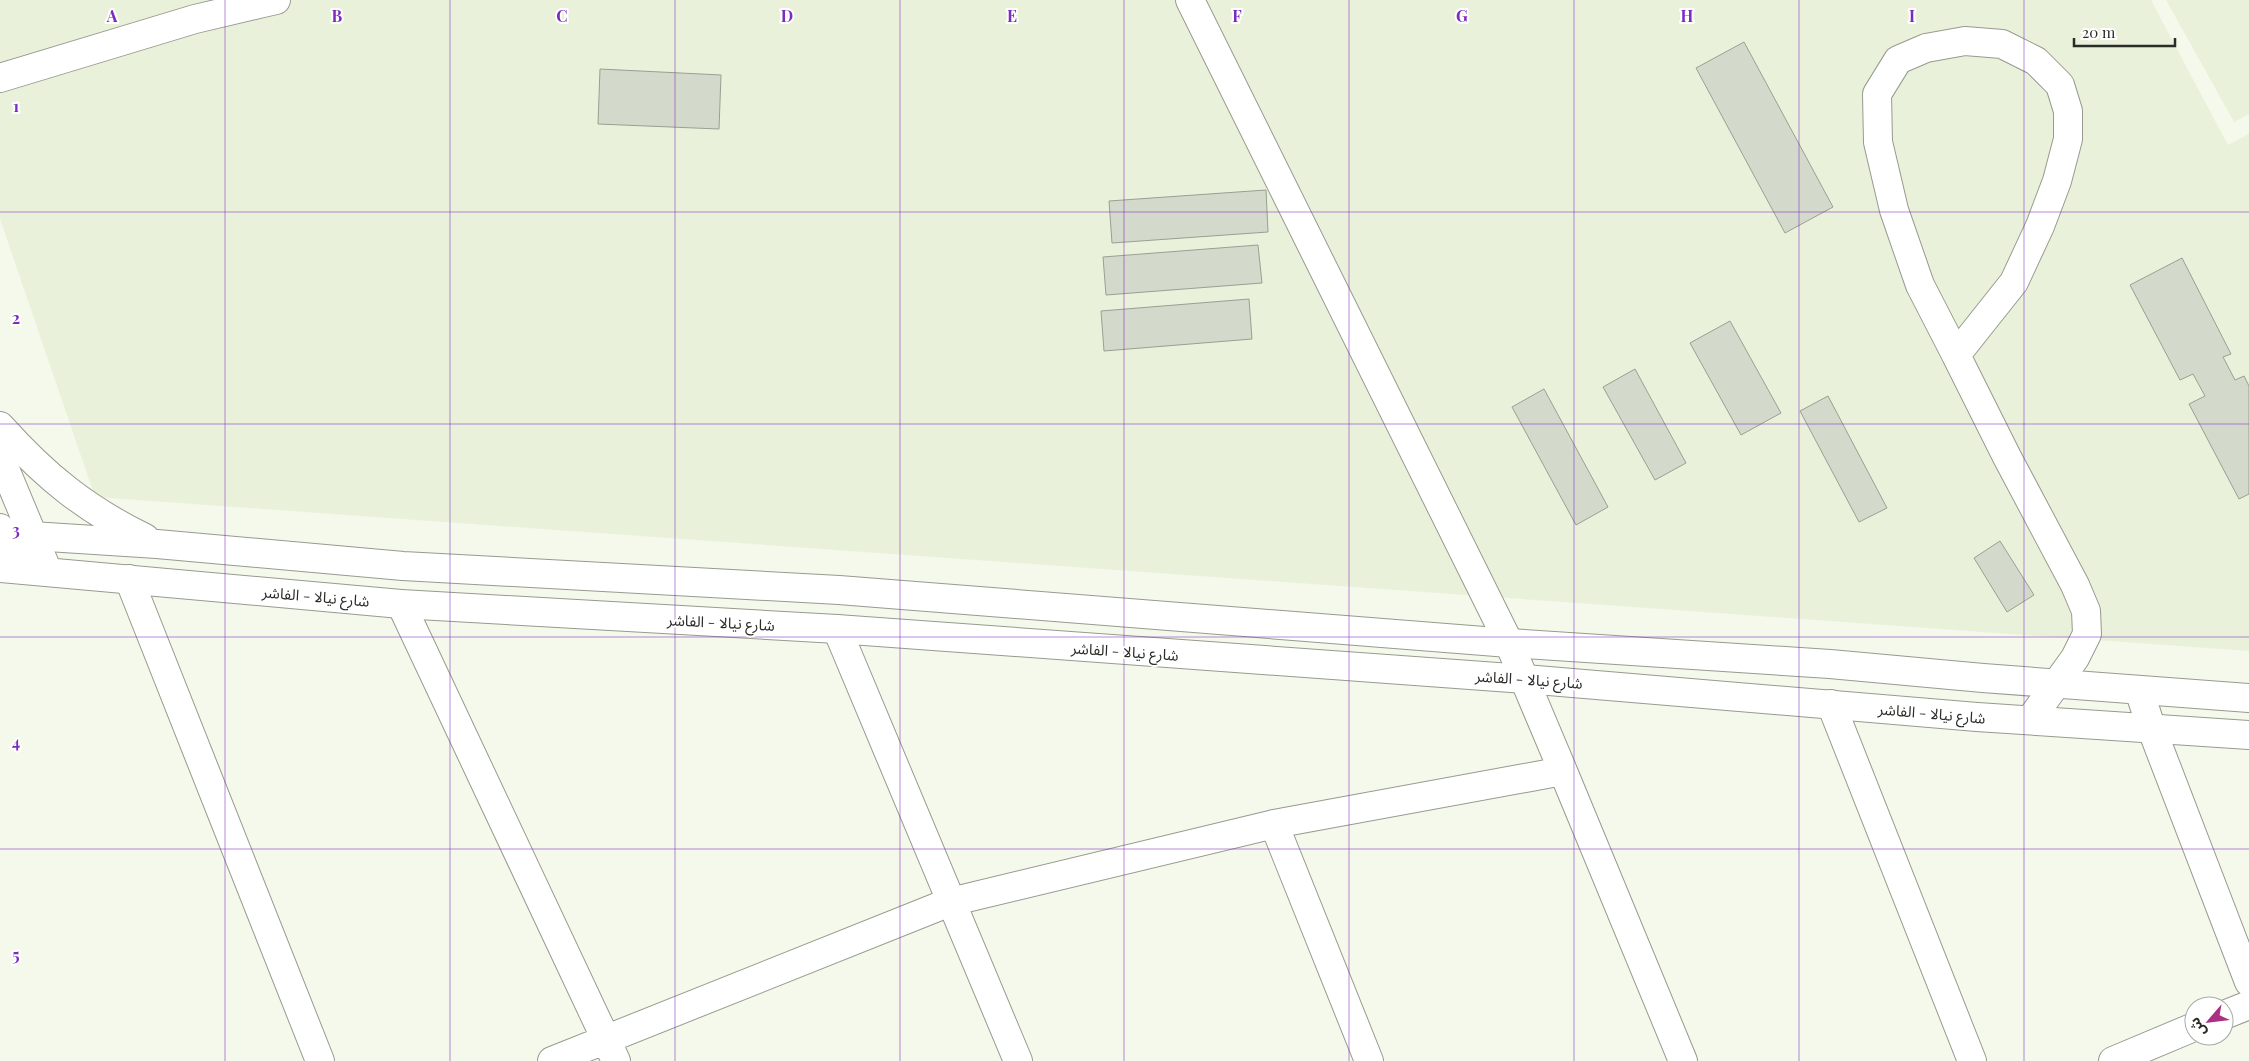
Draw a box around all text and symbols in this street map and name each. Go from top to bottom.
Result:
text: A [106,5,118,26]
text: B [332,5,343,26]
text: C [556,5,568,26]
text: D [781,5,793,26]
text: E [1007,5,1017,26]
text: F [1232,5,1242,26]
text: G [1456,5,1468,26]
text: H [1681,5,1694,26]
text: I [1909,5,1915,26]
scale bar [2074,15,2175,47]
text: 20 m [2082,22,2116,42]
text: 1 [13,95,19,116]
text: 2 [12,307,20,328]
text: 3 [12,519,20,540]
street label: شارع نيالا - الفاشر [260,581,371,614]
street label: شارع نيالا - الفاشر [666,609,775,638]
street label: شارع نيالا - الفاشر [1069,637,1180,668]
street label: شارع نيالا - الفاشر [1473,665,1584,696]
street label: شارع نيالا - الفاشر [1876,698,1987,731]
text: 4 [12,731,20,752]
text: 5 [12,944,20,965]
north arrow [2184,996,2234,1046]
text: ش [2184,1014,2210,1040]

